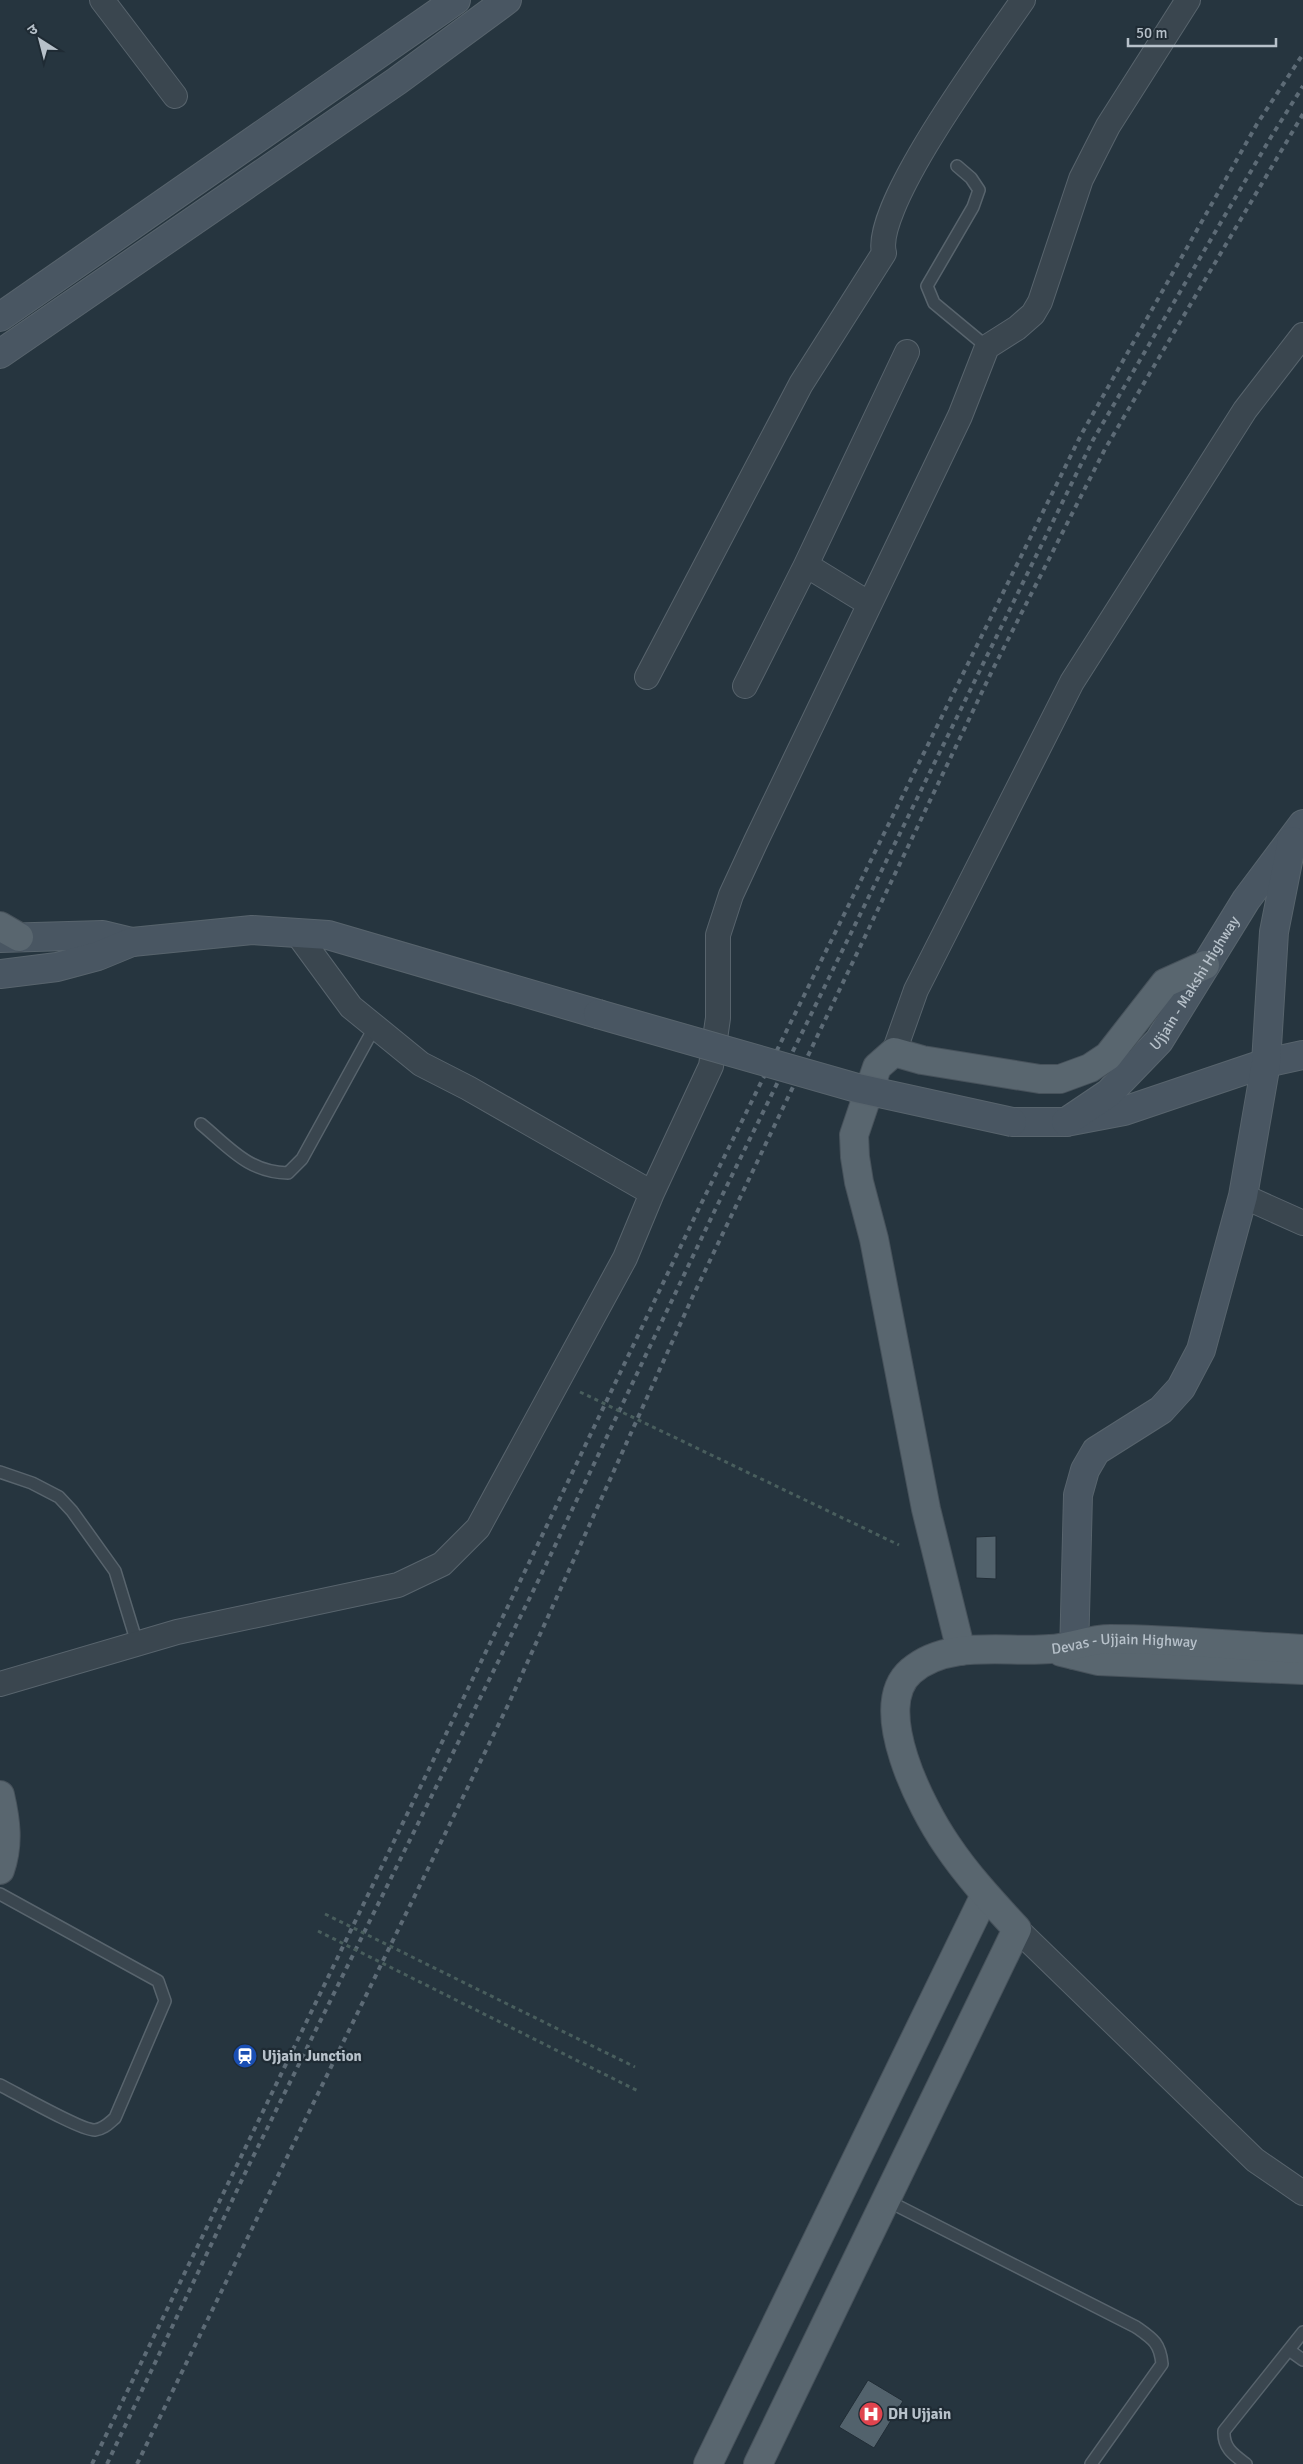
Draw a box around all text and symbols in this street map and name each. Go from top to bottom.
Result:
north arrow [15,15,65,65]
scale bar [1128,15,1276,47]
text: उ [24,20,42,39]
text: 50 m [1136,24,1167,42]
street label: Ujjain - Makshi Highway [1146,913,1243,1054]
street label: Devas - Ujjain Highway [1050,1630,1198,1658]
station icon: Ujjain Junction [232,2043,258,2069]
place label: Ujjain Junction [262,2047,362,2065]
hospital icon: DH Ujjain [858,2401,884,2427]
place label: DH Ujjain [888,2405,951,2423]

